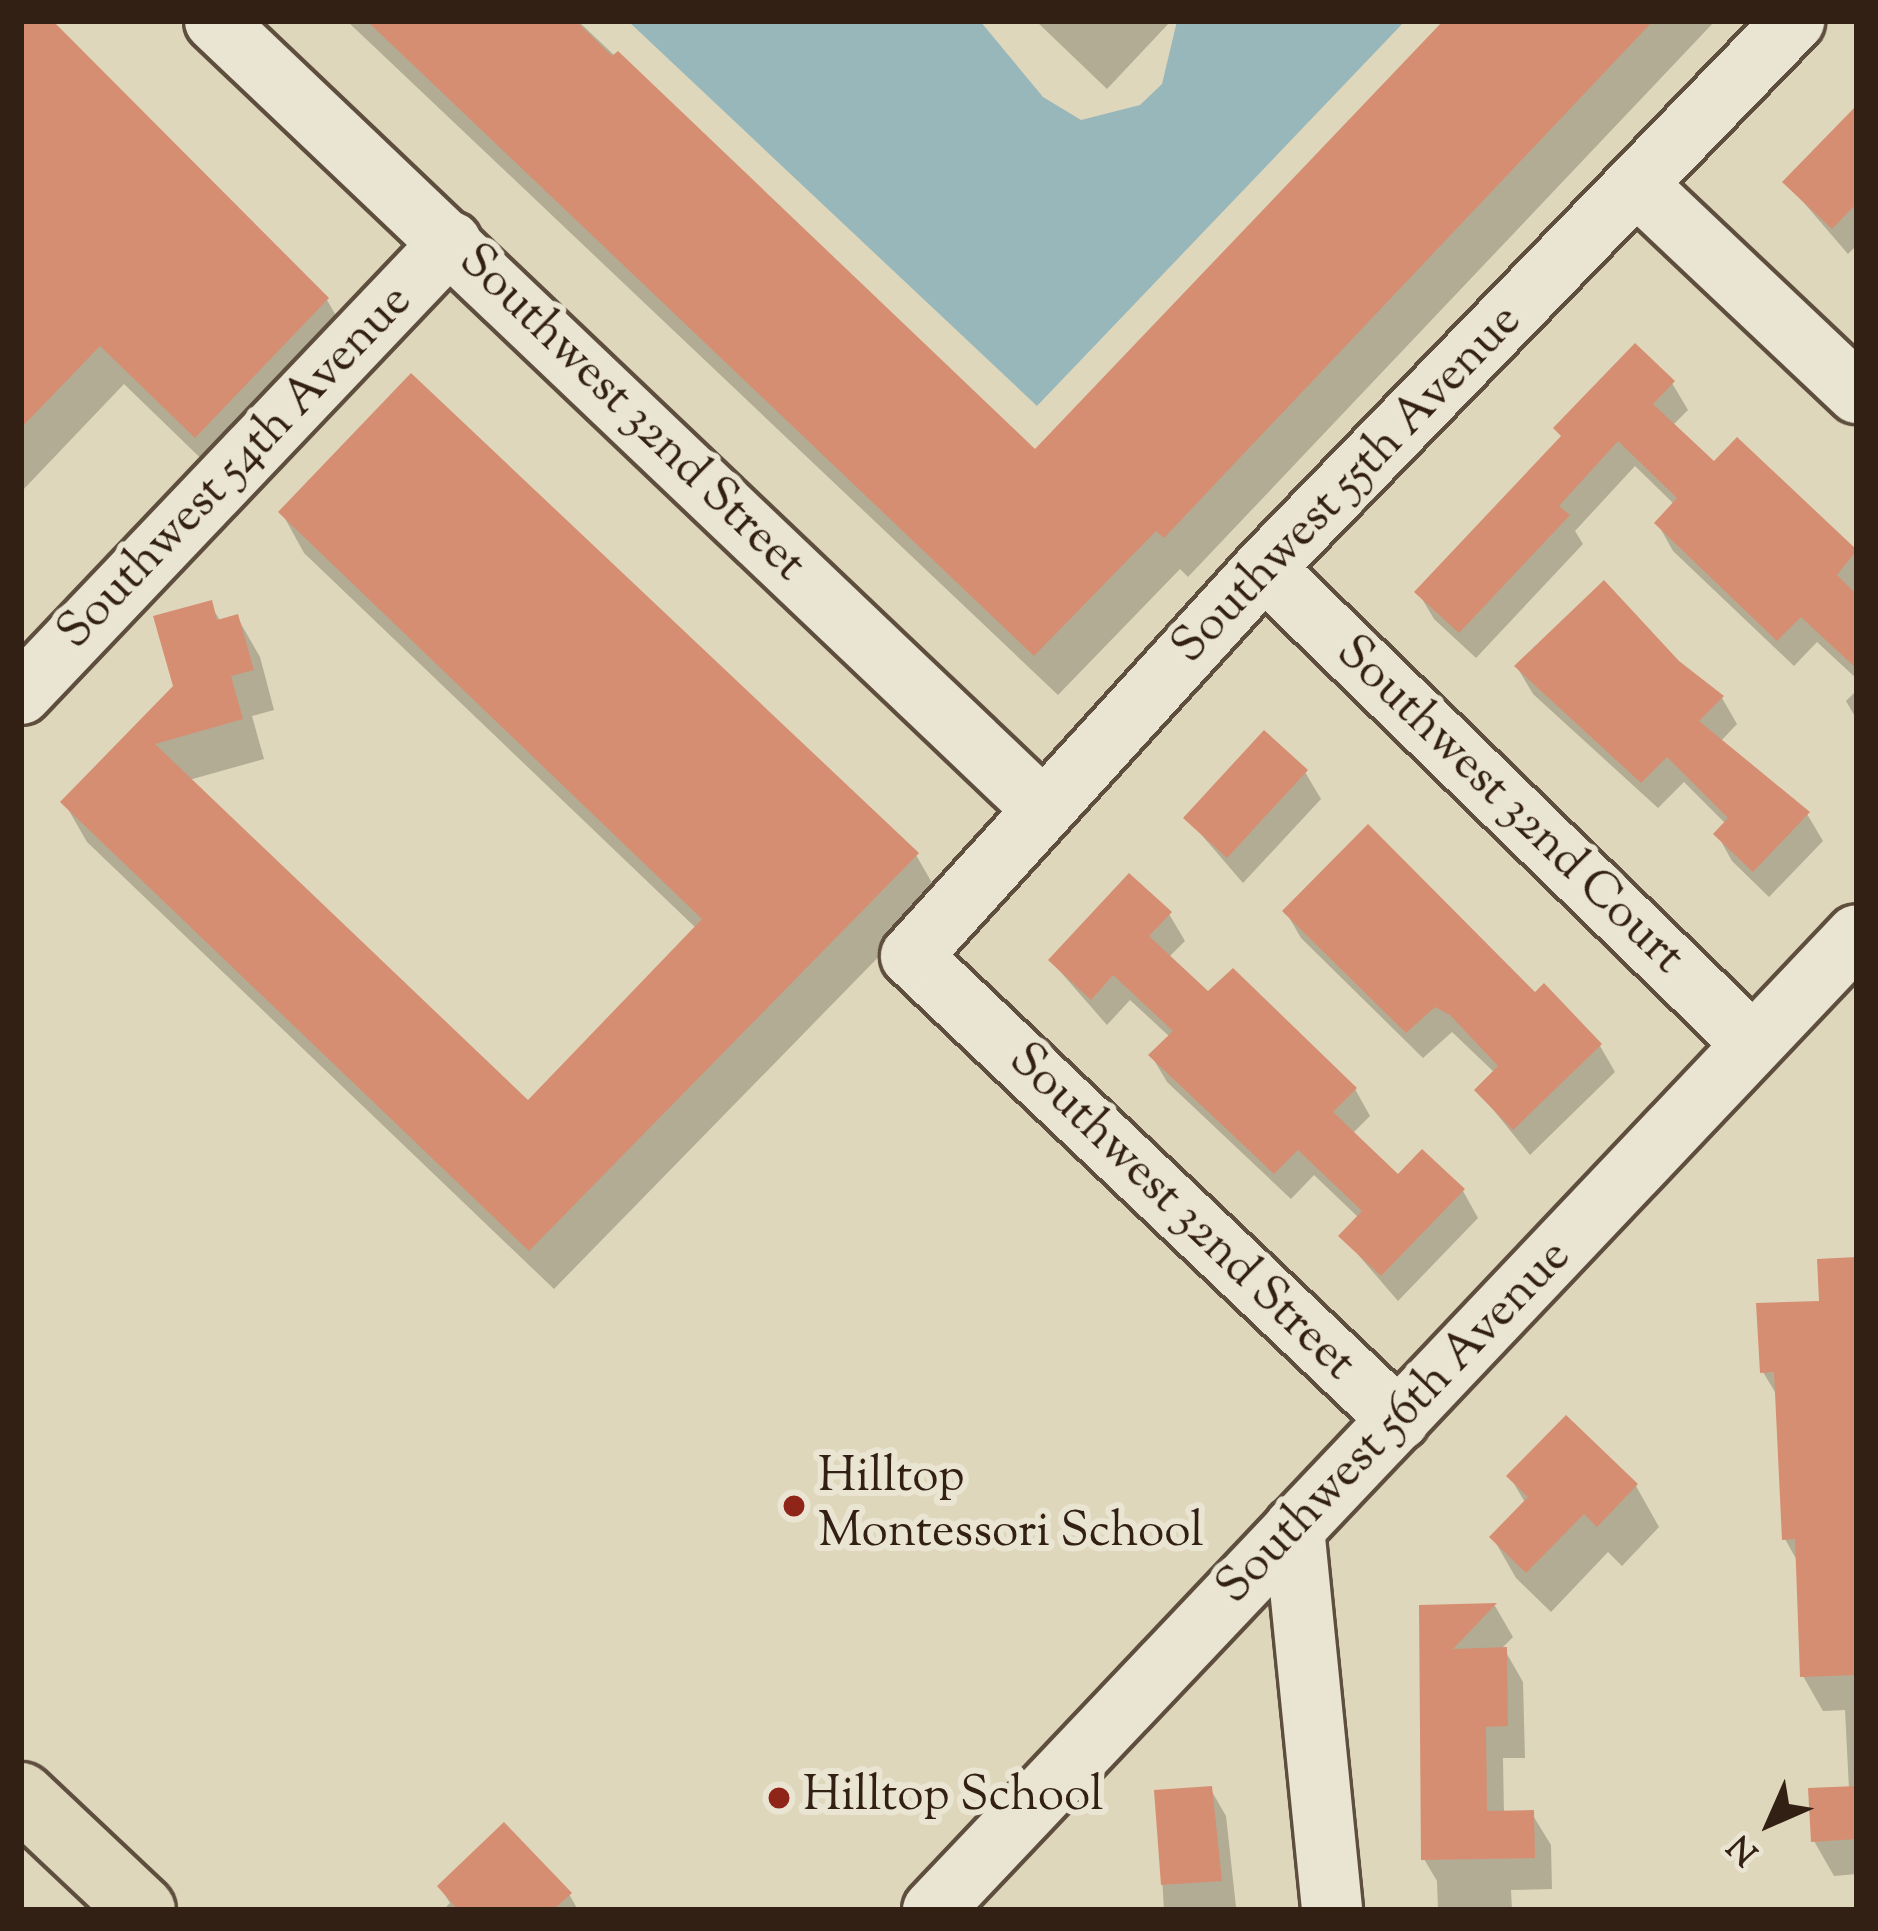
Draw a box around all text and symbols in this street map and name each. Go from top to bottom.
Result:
street label: Southwest 32nd Street [446,234,816,594]
street label: Southwest 54th Avenue [47,274,425,662]
street label: Southwest 55th Avenue [1161,293,1535,677]
street label: Southwest 32nd Court [1323,625,1695,987]
street label: Southwest 32nd Street [996,1033,1366,1393]
street label: Southwest 56th Avenue [1206,1229,1584,1617]
place label: Hilltop Montessori School [818,1449,1204,1562]
marker: Hilltop Montessori School [781,1493,807,1519]
north arrow [1710,1763,1830,1883]
place label: Hilltop School [803,1769,1103,1827]
marker: Hilltop School [766,1785,792,1811]
text: N [1718,1822,1771,1875]

